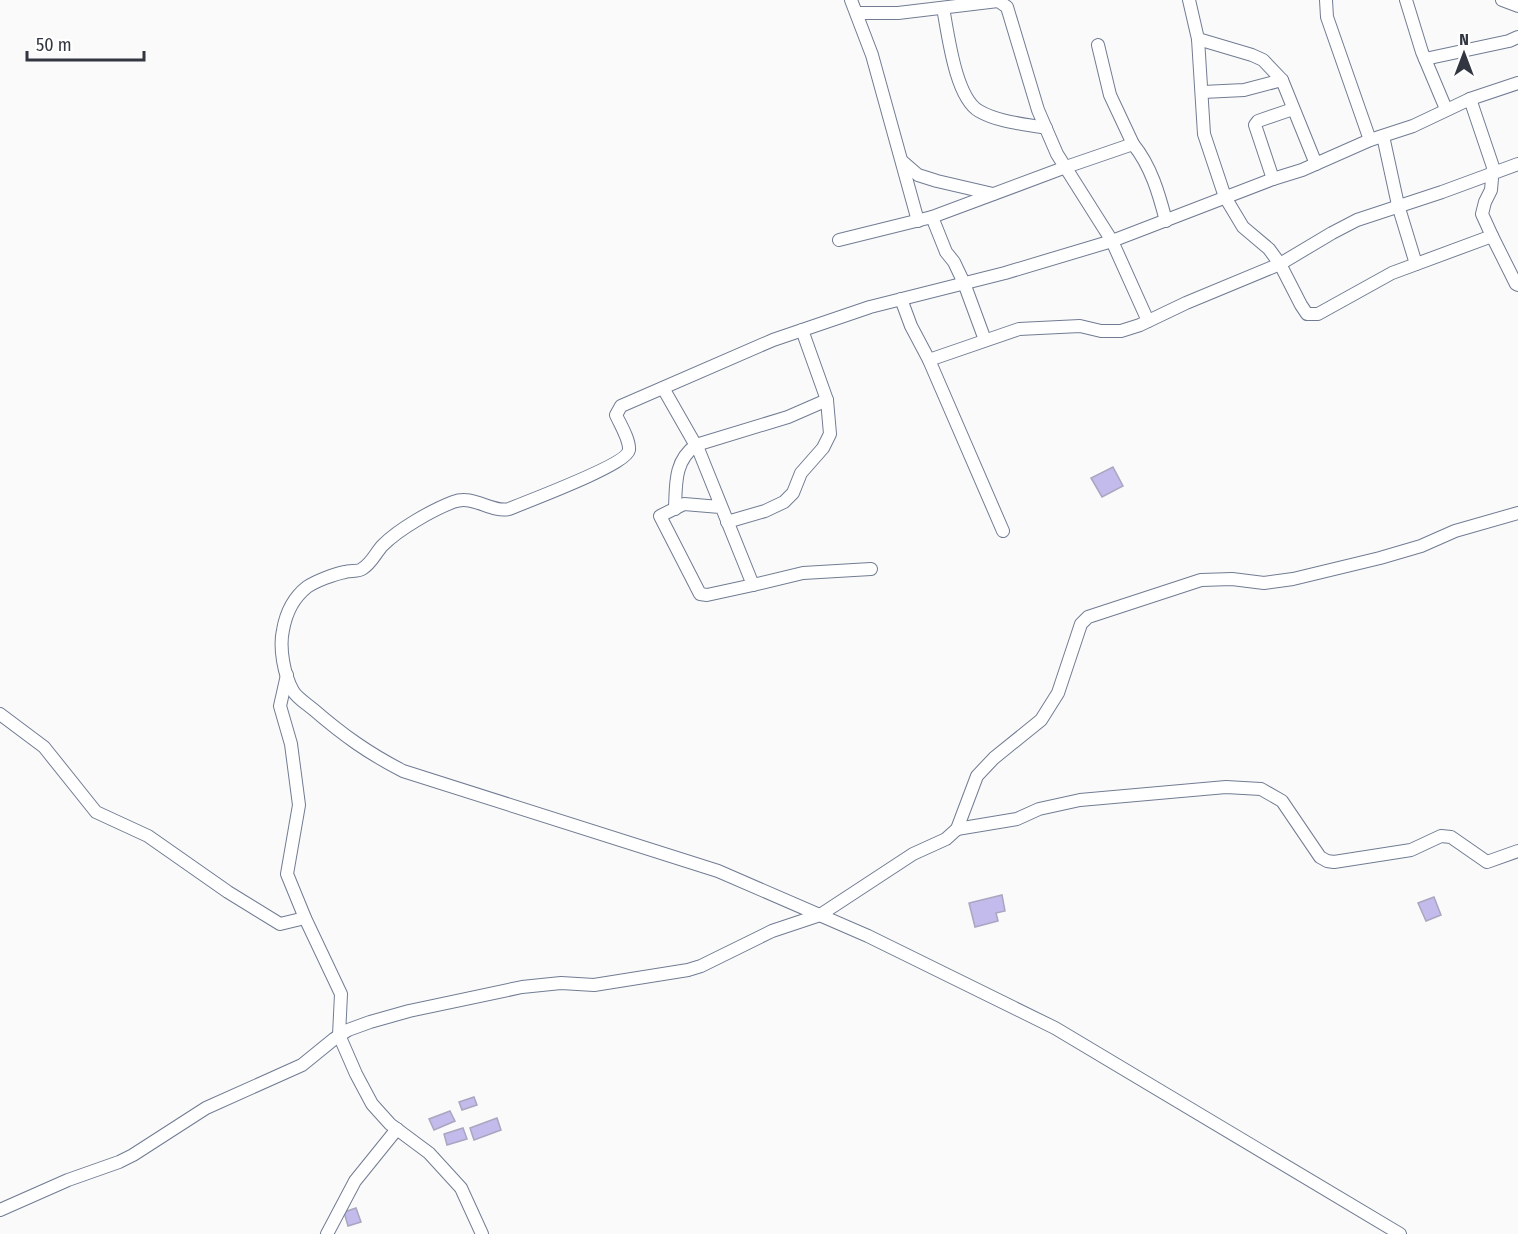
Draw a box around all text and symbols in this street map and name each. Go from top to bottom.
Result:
scale bar [27,24,144,62]
north arrow [1434,24,1494,84]
text: N [1459,30,1469,49]
text: 50 m [36,34,72,56]

